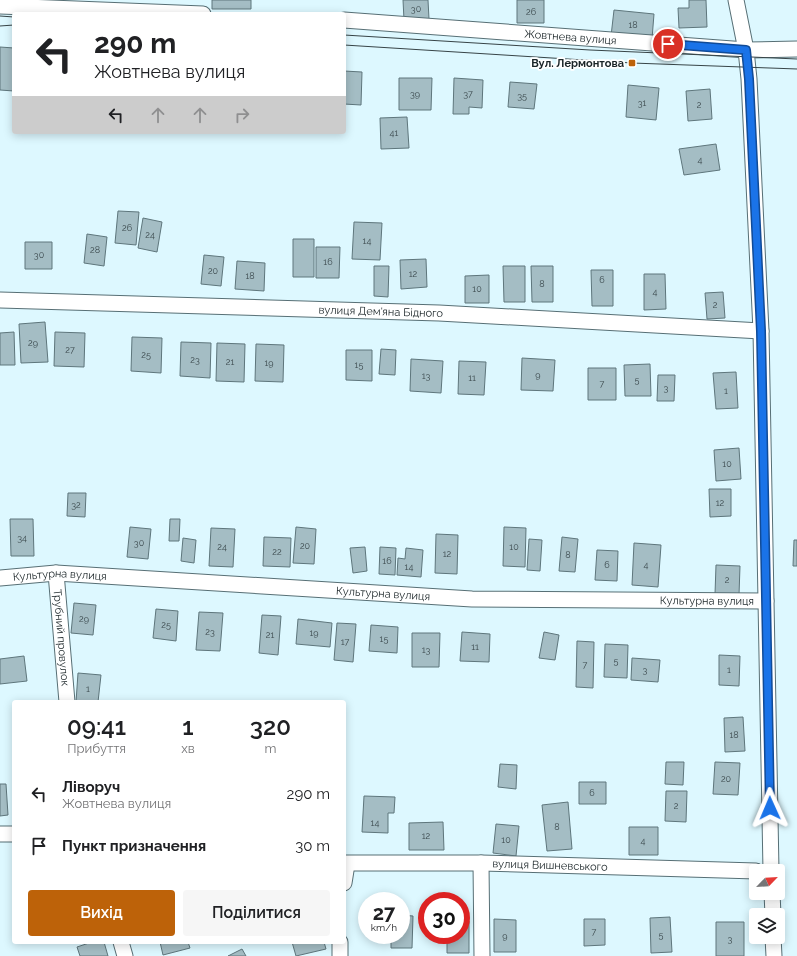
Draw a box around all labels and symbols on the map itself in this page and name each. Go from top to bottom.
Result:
house number: 30 [411,4,422,14]
house number: 26 [526,7,537,17]
house number: 18 [628,20,638,30]
street label: Жовтнева вулиця [524,27,617,47]
pin [651,27,685,61]
place label: Вул. Лермонтова [531,57,624,70]
marker: Вул. Лермонтова [627,58,637,68]
house number: 39 [410,89,420,99]
house number: 37 [463,89,473,99]
house number: 35 [517,91,527,101]
house number: 31 [638,98,646,108]
house number: 2 [697,100,702,110]
house number: 41 [390,128,399,138]
house number: 4 [698,155,703,165]
house number: 26 [122,223,133,233]
house number: 24 [145,230,155,240]
house number: 14 [363,236,371,246]
house number: 28 [90,245,100,255]
house number: 30 [34,250,45,260]
house number: 16 [323,257,333,267]
house number: 20 [208,266,219,276]
house number: 12 [409,269,418,279]
house number: 18 [245,271,255,281]
house number: 6 [599,275,605,285]
house number: 8 [539,279,545,289]
house number: 10 [472,284,482,294]
house number: 4 [653,287,658,297]
house number: 2 [713,300,718,310]
street label: вулиця Дем'яна Бідного [318,303,444,320]
house number: 29 [28,338,38,348]
house number: 27 [65,345,75,355]
house number: 25 [141,350,151,360]
house number: 23 [190,355,200,365]
house number: 21 [226,357,234,367]
house number: 19 [264,358,274,368]
house number: 15 [355,360,363,370]
house number: 9 [535,370,541,380]
house number: 13 [422,371,431,381]
house number: 11 [468,373,476,383]
house number: 5 [635,375,640,385]
house number: 7 [600,379,605,389]
house number: 3 [664,383,669,393]
house number: 1 [724,386,728,396]
house number: 10 [722,459,732,469]
house number: 12 [716,498,725,508]
house number: 32 [71,500,81,510]
house number: 34 [17,533,27,543]
house number: 30 [134,538,145,548]
house number: 20 [300,541,311,551]
house number: 24 [217,542,227,552]
house number: 10 [509,542,519,552]
house number: 22 [272,547,282,557]
house number: 12 [443,549,452,559]
house number: 8 [565,550,571,560]
house number: 16 [382,556,392,566]
house number: 6 [604,560,610,570]
house number: 4 [644,560,649,570]
house number: 14 [405,562,413,572]
street label: Культурна вулиця [12,566,107,583]
house number: 2 [725,575,730,585]
street label: Культурна вулиця [336,584,431,603]
street label: Трубний провулок [51,589,72,687]
street label: Культурна вулиця [660,594,754,607]
house number: 29 [79,614,89,624]
house number: 25 [161,620,171,630]
house number: 23 [205,627,215,637]
house number: 19 [309,628,319,638]
house number: 21 [266,630,274,640]
house number: 15 [380,634,388,644]
house number: 17 [341,637,349,647]
house number: 11 [471,642,479,652]
house number: 13 [422,645,431,655]
house number: 5 [614,656,619,666]
house number: 7 [583,660,588,670]
house number: 3 [643,665,648,675]
house number: 1 [727,665,731,675]
house number: 1 [86,684,90,694]
house number: 18 [729,730,739,740]
house number: 20 [721,774,732,784]
position arrow [749,787,791,829]
house number: 6 [589,788,595,798]
house number: 2 [674,801,679,811]
house number: 14 [371,818,379,828]
house number: 8 [554,822,560,832]
house number: 12 [422,831,431,841]
house number: 10 [501,835,511,845]
house number: 4 [641,836,646,846]
street label: вулиця Вишневського [492,857,608,873]
north arrow [749,864,785,900]
speed limit sign: 30 [418,892,470,944]
house number: 7 [592,927,597,937]
house number: 5 [659,930,664,940]
house number: 9 [502,931,508,941]
house number: 3 [728,934,733,944]

